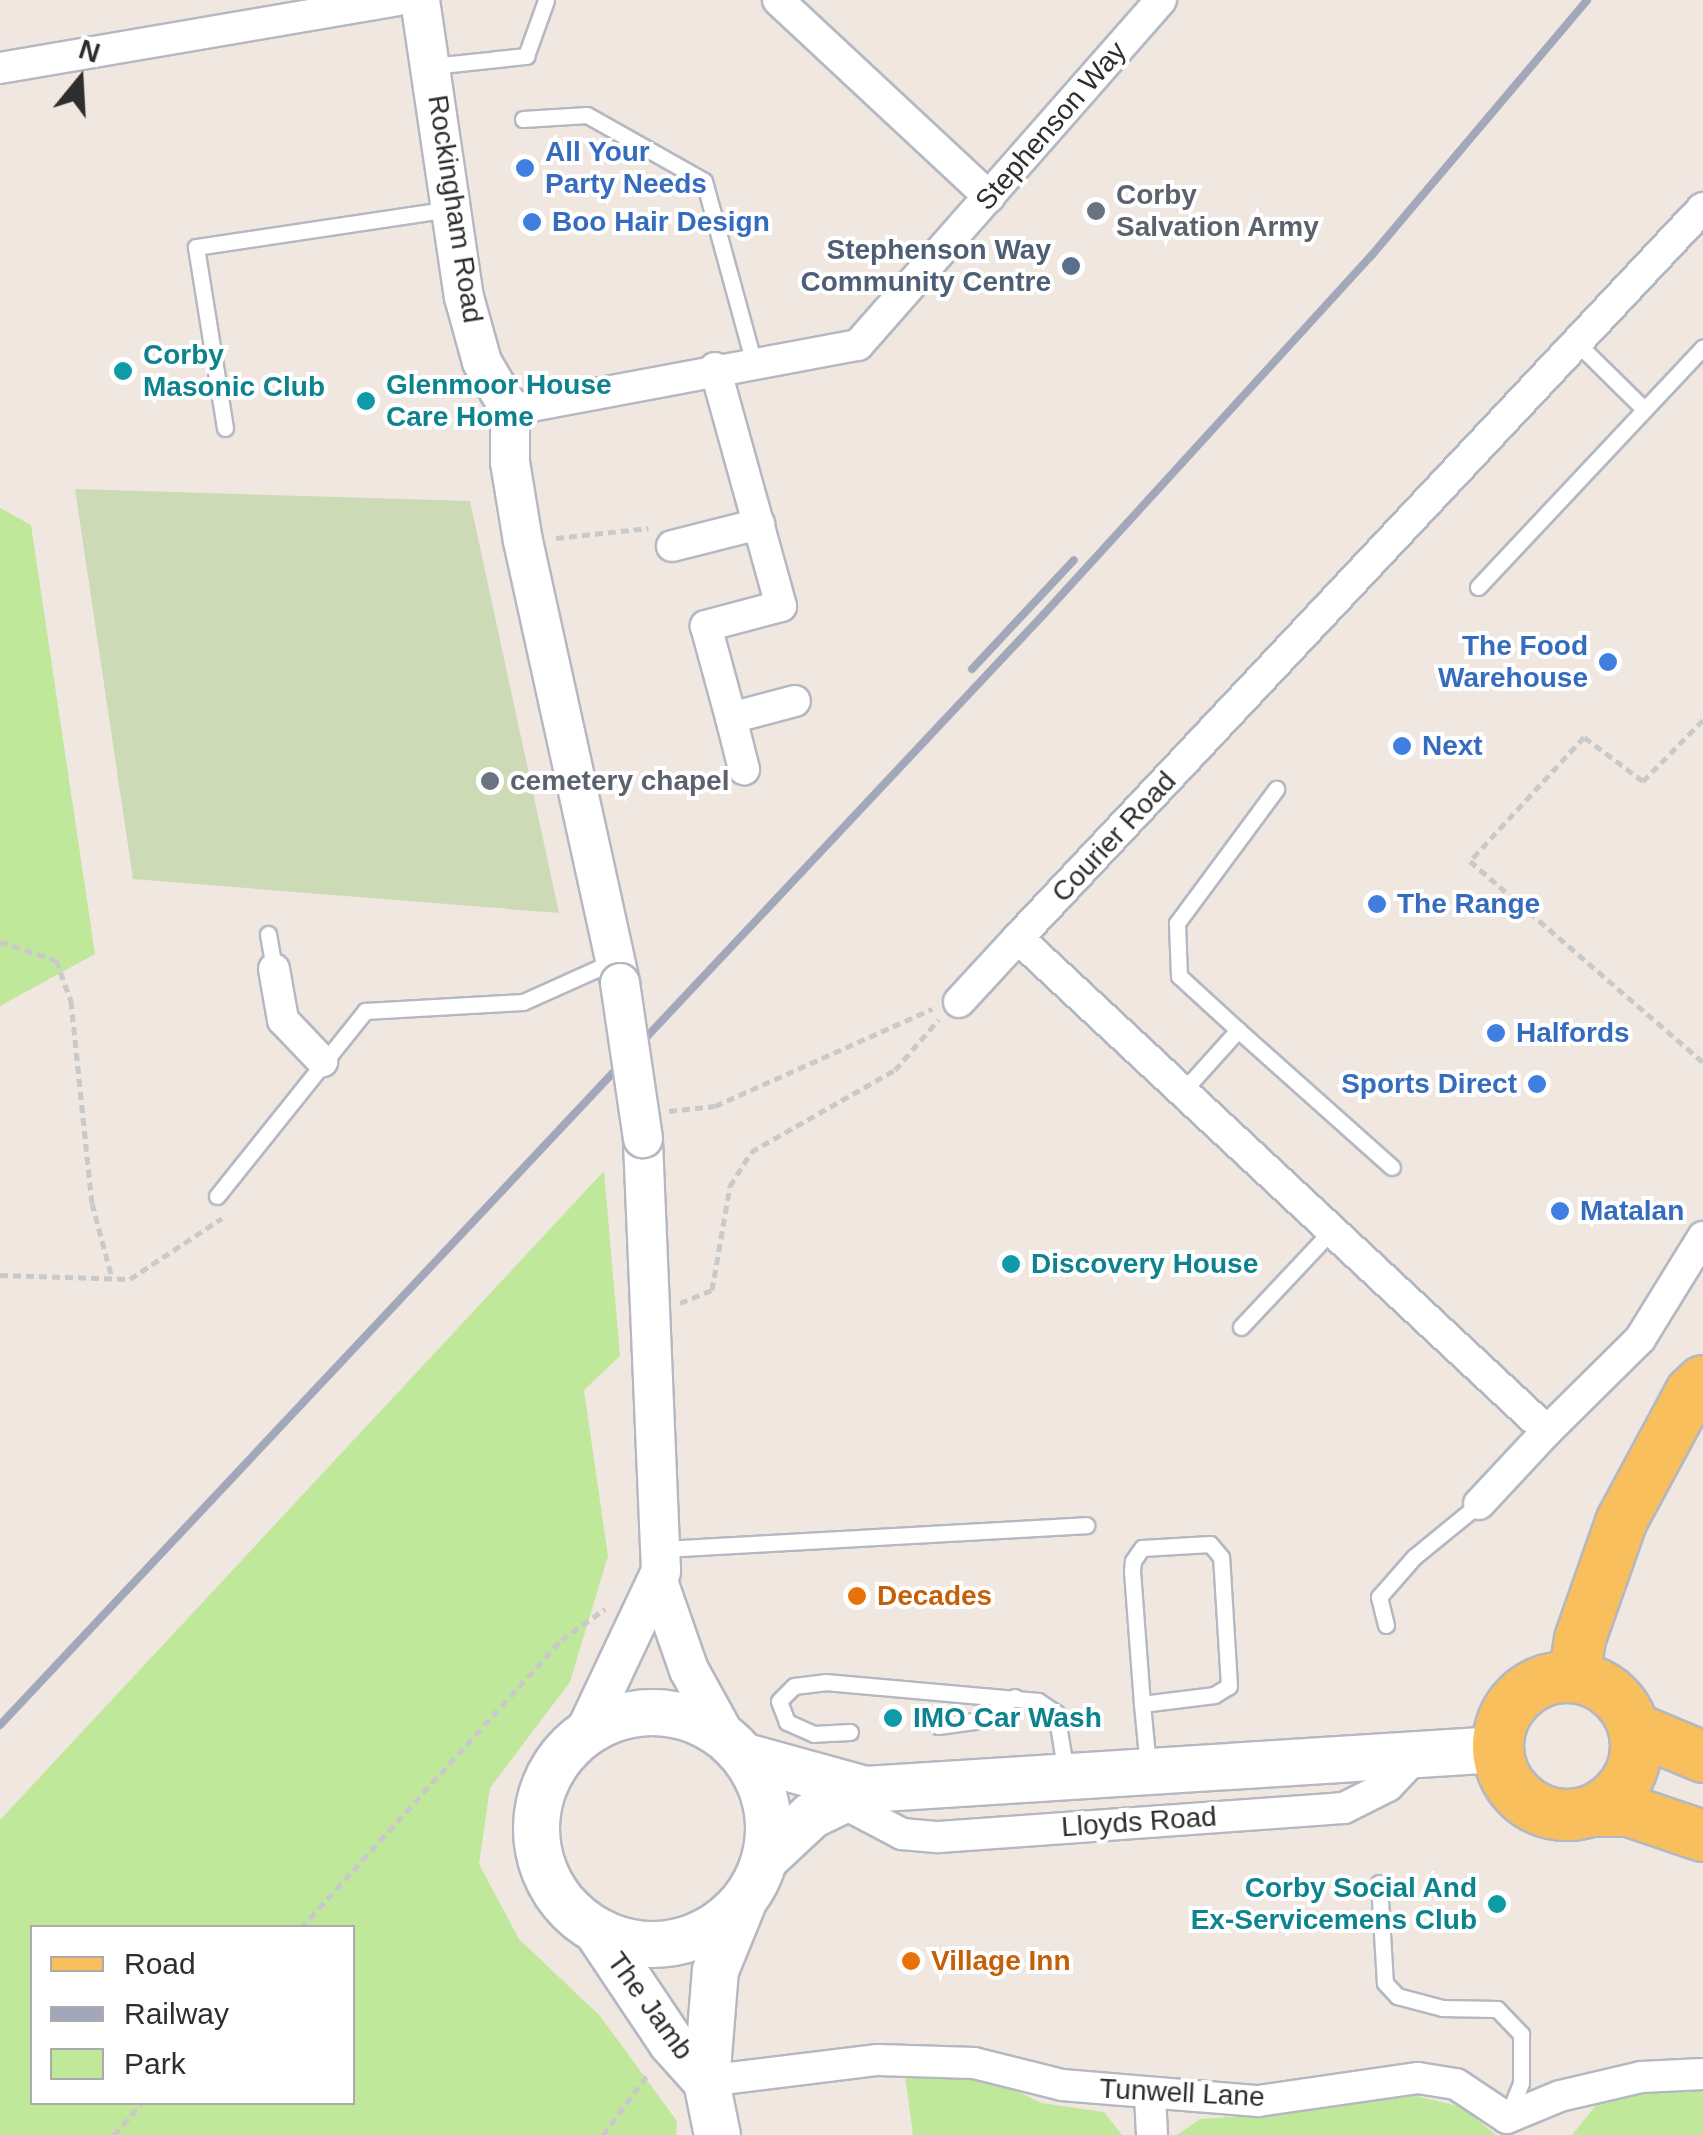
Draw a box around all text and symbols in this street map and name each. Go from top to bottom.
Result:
north arrow [30,30,130,130]
text: N [75,33,104,69]
street label: Stephenson Way [969,35,1133,217]
street label: Rockingham Road [420,93,490,325]
place label: All Your Party Needs [545,135,707,201]
marker: All Your Party Needs [514,157,536,179]
place label: Corby Salvation Army [1116,178,1320,244]
marker: Corby Salvation Army [1085,200,1107,222]
place label: Boo Hair Design [552,205,770,239]
marker: Boo Hair Design [521,211,543,233]
place label: Stephenson Way Community Centre [801,233,1051,299]
marker: Stephenson Way Community Centre [1060,255,1082,277]
place label: Corby Masonic Club [143,338,325,404]
marker: Corby Masonic Club [112,360,134,382]
place label: Glenmoor House Care Home [386,368,612,434]
marker: Glenmoor House Care Home [355,390,377,412]
place label: The Food Warehouse [1438,629,1588,695]
marker: The Food Warehouse [1597,651,1619,673]
place label: Next [1422,729,1483,763]
marker: Next [1391,735,1413,757]
place label: cemetery chapel [510,764,729,798]
street label: Courier Road [1045,765,1183,909]
marker: cemetery chapel [479,770,501,792]
place label: The Range [1397,887,1540,921]
marker: The Range [1366,893,1388,915]
place label: Halfords [1516,1016,1630,1050]
marker: Halfords [1485,1022,1507,1044]
place label: Sports Direct [1341,1067,1517,1101]
marker: Sports Direct [1526,1073,1548,1095]
place label: Matalan [1580,1194,1684,1228]
marker: Matalan [1549,1200,1571,1222]
place label: Discovery House [1031,1247,1258,1281]
marker: Discovery House [1000,1253,1022,1275]
place label: Decades [877,1579,992,1613]
marker: Decades [846,1585,868,1607]
place label: IMO Car Wash [913,1701,1102,1735]
marker: IMO Car Wash [882,1707,904,1729]
street label: Lloyds Road [1060,1800,1218,1844]
place label: Corby Social And Ex-Servicemens Club [1191,1871,1477,1937]
marker: Corby Social And Ex-Servicemens Club [1486,1893,1508,1915]
legend [30,1925,355,2105]
place label: Village Inn [931,1944,1071,1978]
street label: The Jamb [600,1946,700,2066]
text: Road [124,1947,196,1980]
marker: Village Inn [900,1950,922,1972]
text: Railway [124,1997,229,2030]
text: Park [124,2047,186,2080]
street label: Tunwell Lane [1098,2072,1266,2114]

